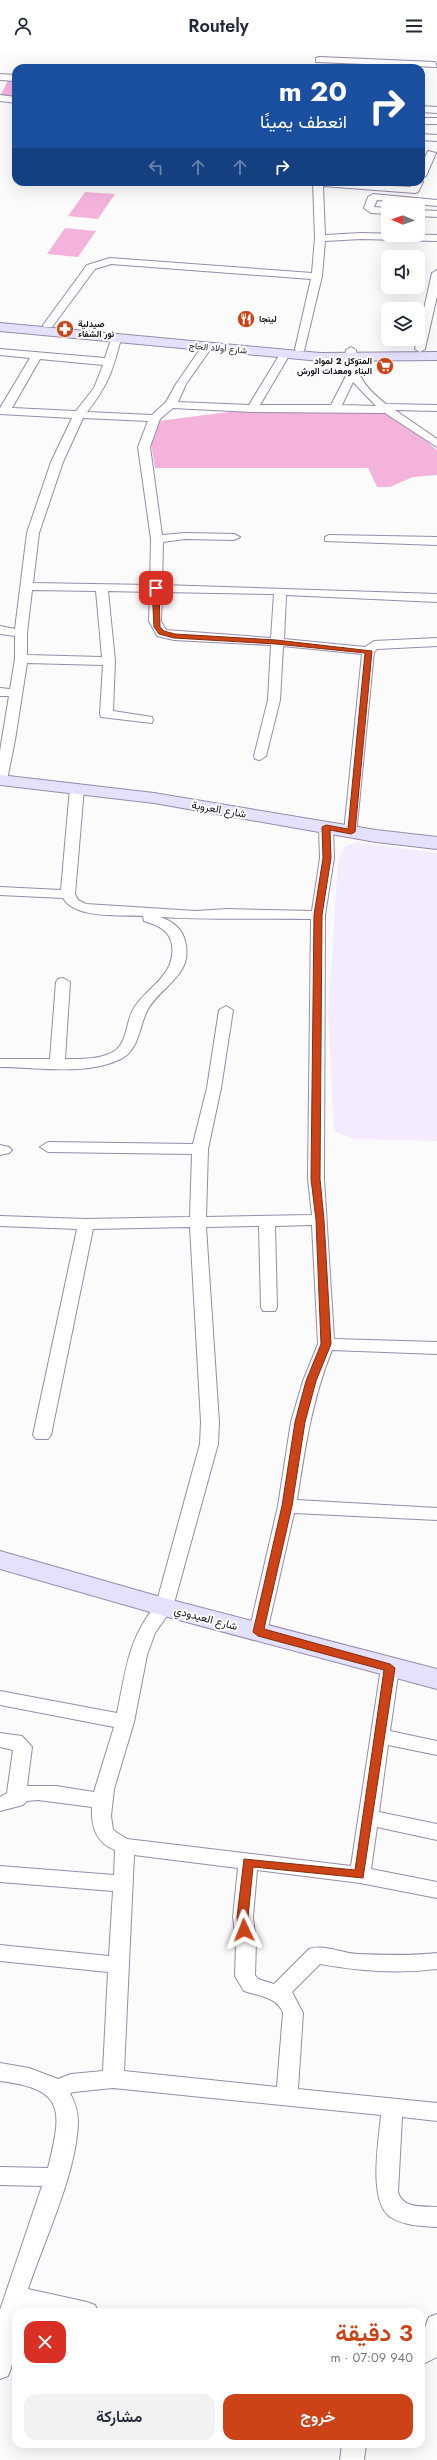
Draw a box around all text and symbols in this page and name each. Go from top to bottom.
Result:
text: Routely [188,13,249,39]
icon: person [12,15,34,37]
icon: menu [403,15,425,37]
text: 20 m [279,71,347,112]
icon: right [361,80,413,132]
text: انعطف يمينًا [260,109,347,135]
icon: left [145,156,167,178]
icon: ahead [187,156,209,178]
icon: ahead [229,156,251,178]
icon: right [271,156,293,178]
north arrow [381,198,425,242]
map controls [381,198,425,346]
button: sound [381,250,425,294]
button: layers [381,302,425,346]
restaurant icon: لينجا [236,309,256,329]
place label: لينجا [259,312,277,325]
place label: صيدلية نور الشفاء [78,317,114,340]
pharmacy icon: صيدلية نور الشفاء [55,319,75,339]
street label: شارع أولاد الحاج [188,338,248,357]
place label: المتوكل 2 لمواد البناء ومعدات الورش [297,354,372,377]
supermarket icon: المتوكل 2 لمواد البناء ومعدات الورش [375,356,395,376]
pin [139,571,173,605]
icon: arrive [145,577,167,599]
street label: شارع العروبة [190,796,248,822]
street label: شارع العيدودي [172,1602,240,1636]
position arrow [223,1909,265,1951]
text: 3 دقيقة [335,2315,413,2350]
button: close [24,2321,66,2363]
text: 940 m · 07:09 [331,2348,413,2367]
button: مشاركة [24,2394,215,2440]
button: خروج [223,2394,413,2440]

